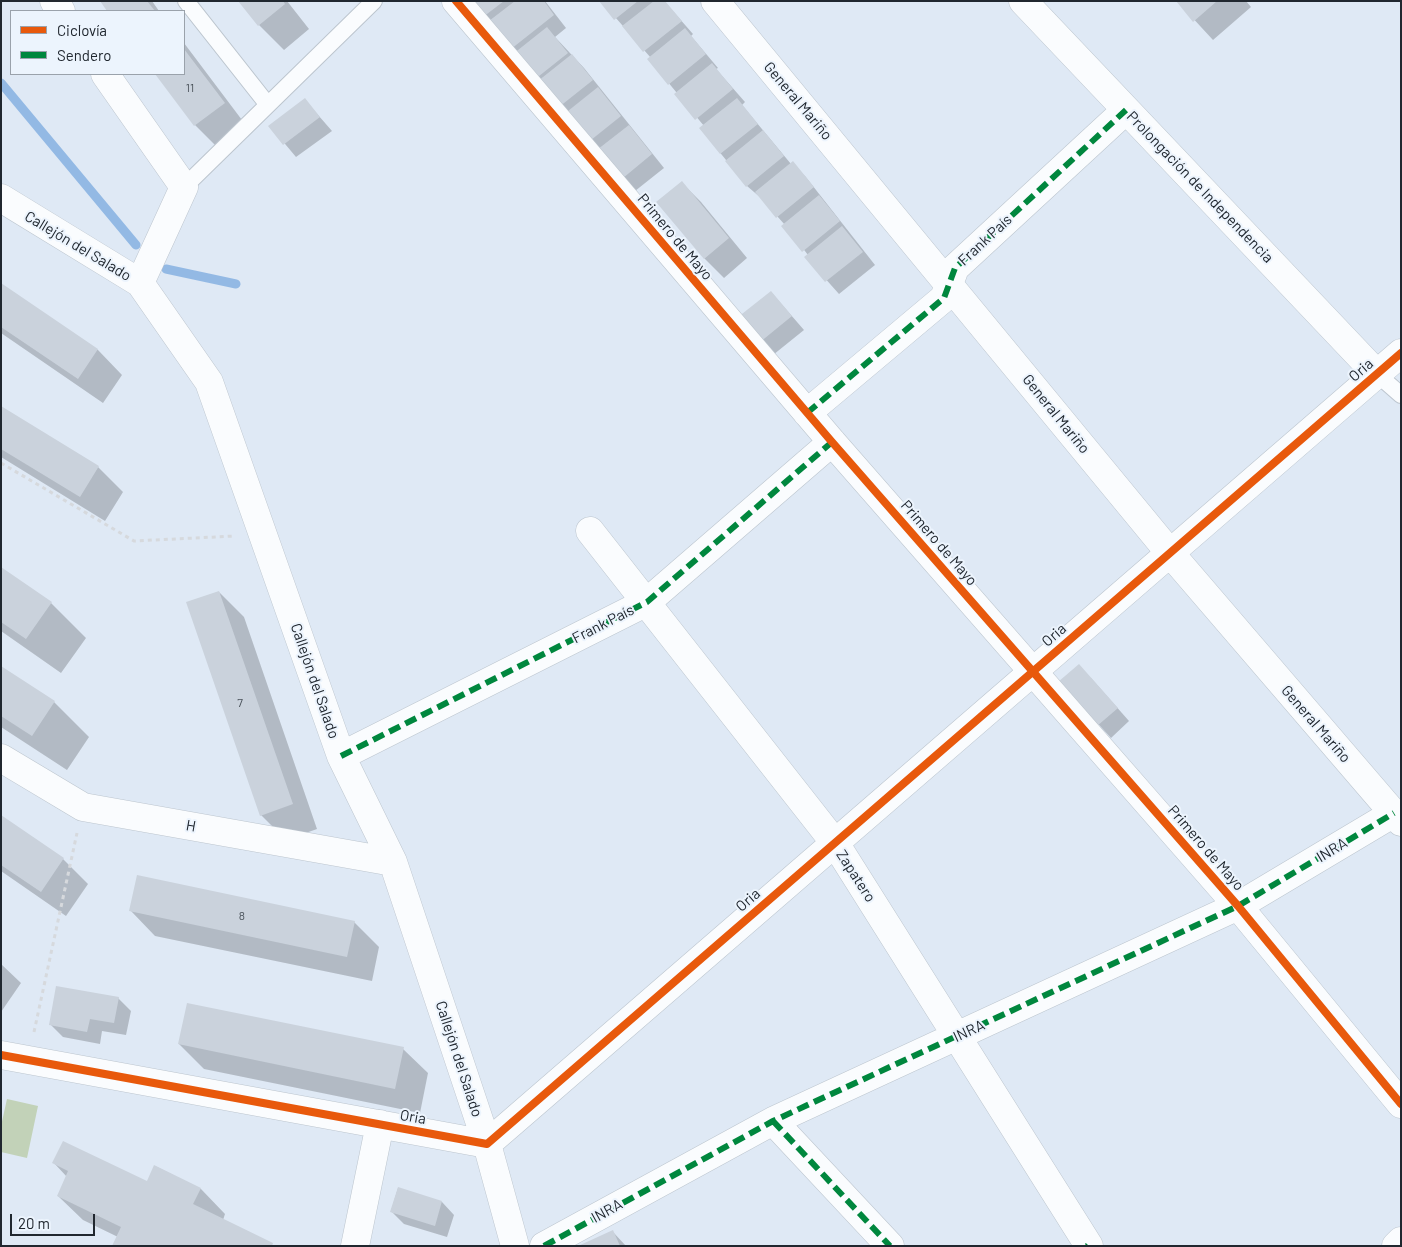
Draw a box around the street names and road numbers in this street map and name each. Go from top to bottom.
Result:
street label: General Mariño [760,58,836,144]
street label: Prolongación de Independencia [1123,108,1277,266]
street label: Primero de Mayo [634,190,716,284]
street label: Callejón del Salado [22,207,134,285]
street label: Frank País [954,211,1016,269]
street label: Oria [1345,355,1377,385]
street label: General Mariño [1019,371,1093,457]
street label: Primero de Mayo [897,497,981,589]
street label: Frank País [569,601,637,647]
street label: Oria [1038,620,1070,650]
street label: Callejón del Salado [287,621,343,741]
street label: General Mariño [1278,682,1354,766]
street label: Primero de Mayo [1164,802,1248,894]
street label: H [185,816,197,836]
street label: INRA [1313,834,1351,866]
street label: Zapatero [833,847,879,905]
street label: Oria [732,885,764,915]
street label: Callejón del Salado [432,999,486,1119]
street label: INRA [950,1016,988,1046]
street label: Oria [398,1106,428,1128]
street label: INRA [588,1195,626,1227]

